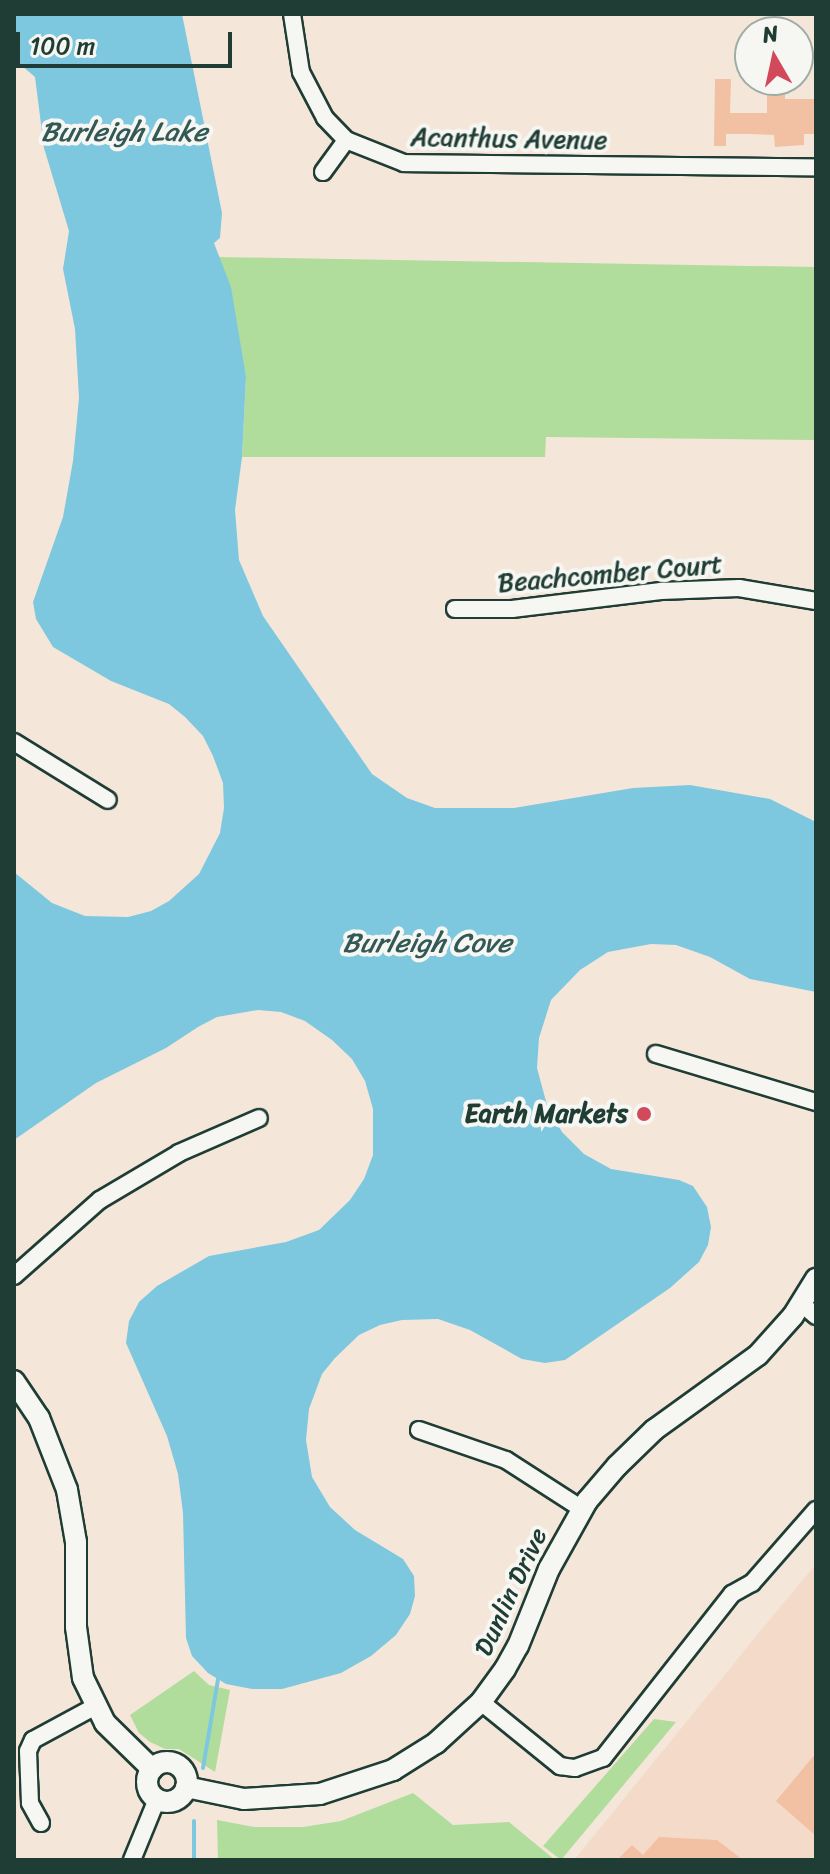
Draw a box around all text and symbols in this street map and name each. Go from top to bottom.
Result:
text: N [760,13,781,54]
scale bar [20,16,236,66]
north arrow [734,16,814,96]
text: 100 m [30,25,95,67]
water label: Burleigh Lake [41,115,207,149]
street label: Acanthus Avenue [410,122,608,156]
street label: Beachcomber Court [496,549,724,599]
water label: Burleigh Cove [342,926,512,960]
place label: Earth Markets [464,1098,628,1130]
marker: Earth Markets [635,1105,653,1123]
street label: Dunlin Drive [468,1523,554,1661]

